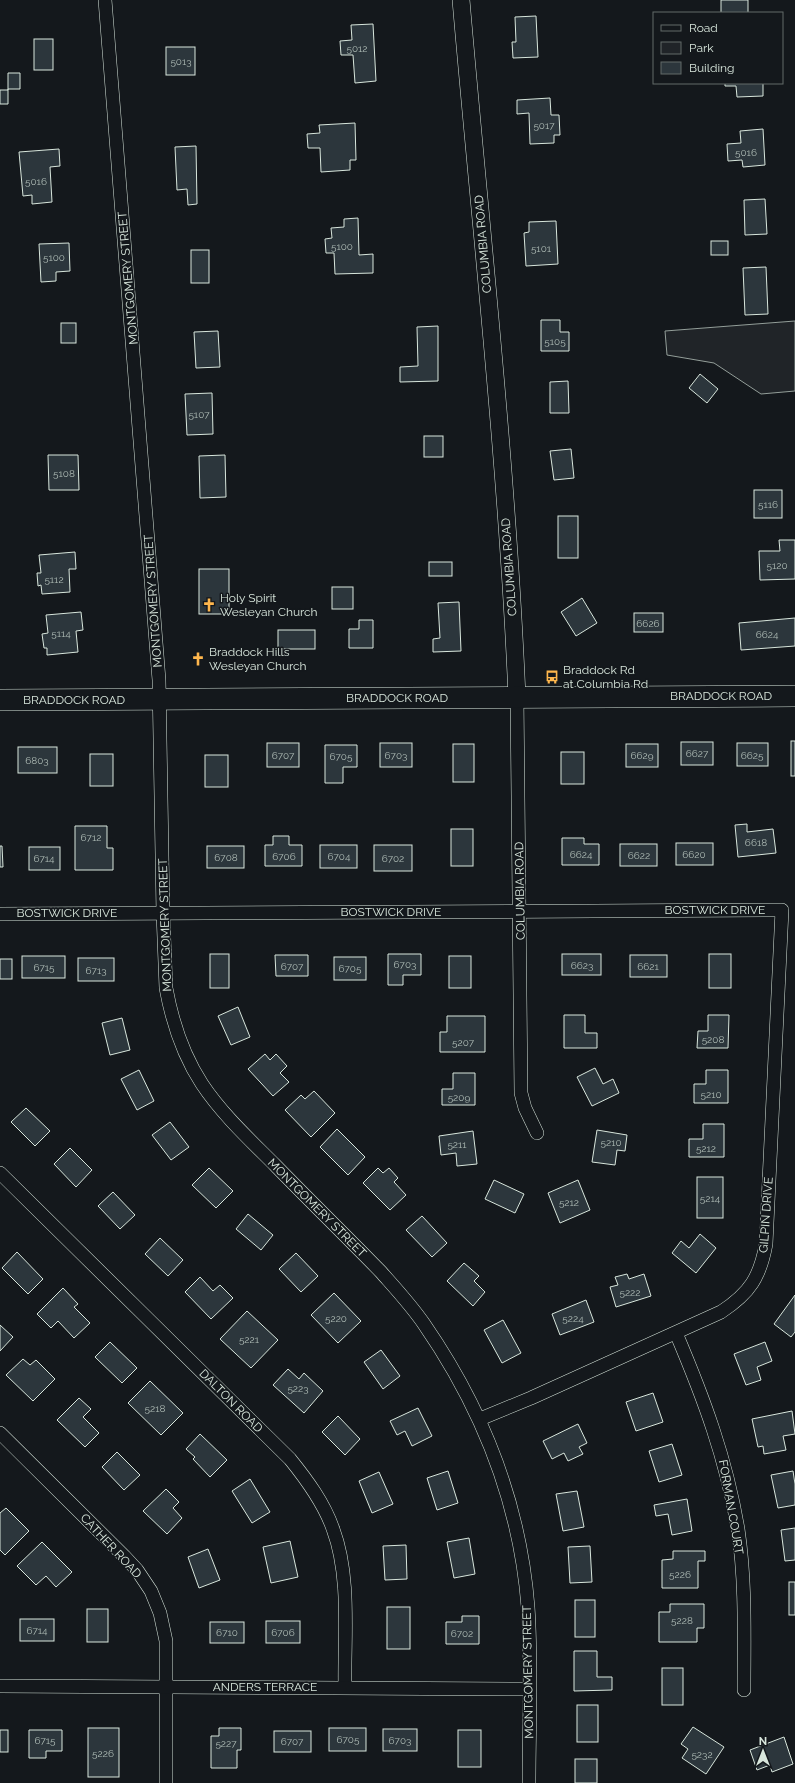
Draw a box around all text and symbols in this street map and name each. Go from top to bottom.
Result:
legend [653,12,783,84]
text: Road [689,21,718,35]
text: Park [689,41,714,55]
house number: 5012 [346,43,368,54]
house number: 5013 [170,56,192,67]
text: Building [689,61,735,75]
house number: 5017 [533,120,555,131]
house number: 5016 [735,147,757,158]
house number: 5016 [25,176,47,187]
street label: COLUMBIA ROAD [472,194,494,294]
street label: MONTGOMERY STREET [115,210,141,345]
house number: 5100 [331,241,353,252]
house number: 5101 [531,243,552,254]
house number: 5100 [43,252,65,263]
house number: 5105 [544,336,566,347]
house number: 5107 [188,409,210,420]
house number: 5108 [53,468,75,479]
house number: 5116 [758,499,778,510]
street label: COLUMBIA ROAD [499,517,519,617]
street label: MONTGOMERY STREET [141,533,165,668]
house number: 5120 [766,560,788,571]
house number: 5112 [44,574,64,585]
place label: Holy Spirit Wesleyan Church [220,591,318,619]
church icon: Holy Spirit Wesleyan Church [201,597,217,613]
house number: 6626 [636,618,660,629]
house number: 5114 [51,628,71,639]
house number: 6624 [756,629,779,640]
place label: Braddock Hills Wesleyan Church [209,645,307,673]
church icon: Braddock Hills Wesleyan Church [190,651,206,667]
place label: Braddock Rd at Columbia Rd [563,663,648,691]
bus stop icon: Braddock Rd at Columbia Rd [544,669,560,685]
street label: BRADDOCK ROAD [670,689,773,703]
street label: BRADDOCK ROAD [346,691,449,705]
street label: BRADDOCK ROAD [23,693,126,707]
house number: 6627 [686,748,709,759]
house number: 6707 [272,750,295,761]
house number: 6703 [385,750,407,761]
house number: 6629 [630,750,654,761]
house number: 6625 [741,750,764,761]
house number: 6705 [330,751,353,762]
house number: 6803 [25,755,49,766]
house number: 6712 [81,832,101,843]
house number: 6618 [745,837,767,848]
street label: COLUMBIA ROAD [512,841,528,940]
house number: 6624 [570,849,593,860]
house number: 6620 [682,849,706,860]
house number: 6622 [628,850,650,861]
house number: 6706 [272,851,296,862]
house number: 6704 [328,851,351,862]
house number: 6708 [214,852,238,863]
house number: 6714 [33,853,55,864]
house number: 6702 [382,853,404,864]
street label: MONTGOMERY STREET [156,857,174,992]
street label: BOSTWICK DRIVE [665,903,765,917]
street label: BOSTWICK DRIVE [341,905,441,919]
street label: BOSTWICK DRIVE [17,906,117,920]
house number: 6703 [394,959,416,970]
house number: 6623 [571,960,593,971]
house number: 6707 [281,961,304,972]
house number: 6621 [637,961,659,972]
house number: 6715 [33,962,55,973]
house number: 6705 [339,963,362,974]
house number: 6713 [86,965,107,976]
house number: 5208 [702,1034,724,1045]
house number: 5207 [452,1037,475,1048]
house number: 5210 [700,1089,722,1100]
house number: 5209 [448,1092,470,1103]
house number: 5210 [600,1137,622,1148]
house number: 5211 [447,1139,467,1150]
house number: 5212 [696,1143,716,1154]
street label: MONTGOMERY STREET [265,1156,370,1261]
street label: GILPIN DRIVE [756,1177,776,1253]
house number: 5214 [700,1193,721,1204]
house number: 5212 [559,1197,579,1208]
house number: 5222 [619,1287,641,1298]
house number: 5220 [325,1313,347,1324]
house number: 5224 [562,1313,584,1324]
house number: 5221 [239,1334,260,1345]
street label: DALTON ROAD [196,1366,266,1436]
house number: 5223 [287,1383,309,1394]
house number: 5218 [145,1403,166,1414]
street label: FORMAN COURT [716,1459,746,1556]
street label: CATHER ROAD [78,1511,145,1581]
house number: 5226 [669,1569,691,1580]
street label: MONTGOMERY STREET [520,1604,536,1739]
house number: 5228 [671,1615,693,1626]
house number: 6714 [26,1625,48,1636]
house number: 6710 [216,1627,238,1638]
house number: 6706 [271,1627,295,1638]
house number: 6702 [451,1628,473,1639]
street label: ANDERS TERRACE [213,1680,317,1694]
north arrow [743,1731,783,1771]
house number: 6705 [337,1734,360,1745]
house number: 6715 [34,1735,56,1746]
house number: 6703 [389,1735,411,1746]
text: N [759,1735,767,1748]
house number: 6707 [281,1736,304,1747]
house number: 5227 [215,1738,237,1749]
house number: 5226 [92,1748,114,1759]
house number: 5232 [691,1749,713,1760]

